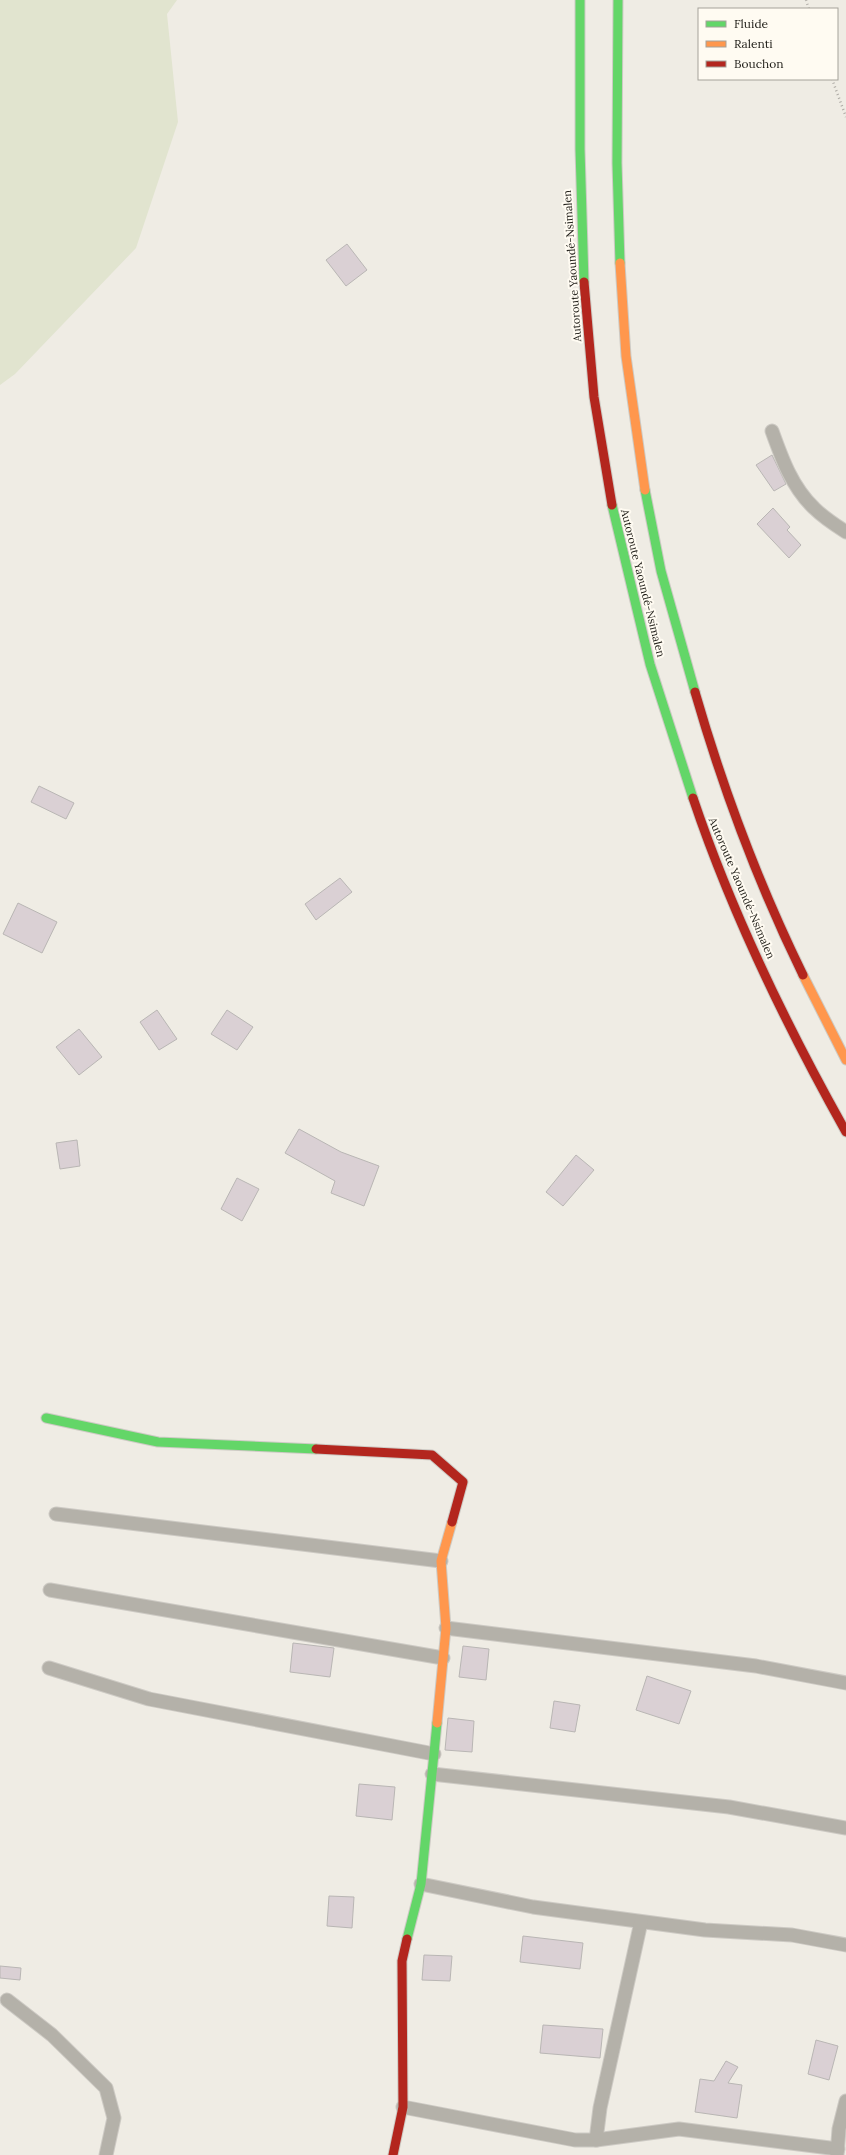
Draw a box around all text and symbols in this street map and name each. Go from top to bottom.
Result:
legend [698,8,838,80]
text: Fluide [734,16,769,31]
text: Ralenti [734,36,773,51]
text: Bouchon [734,56,784,71]
street label: Autoroute Yaoundé-Nsimalen [560,189,584,343]
street label: Autoroute Yaoundé-Nsimalen [618,507,668,659]
street label: Autoroute Yaoundé-Nsimalen [705,814,778,961]

